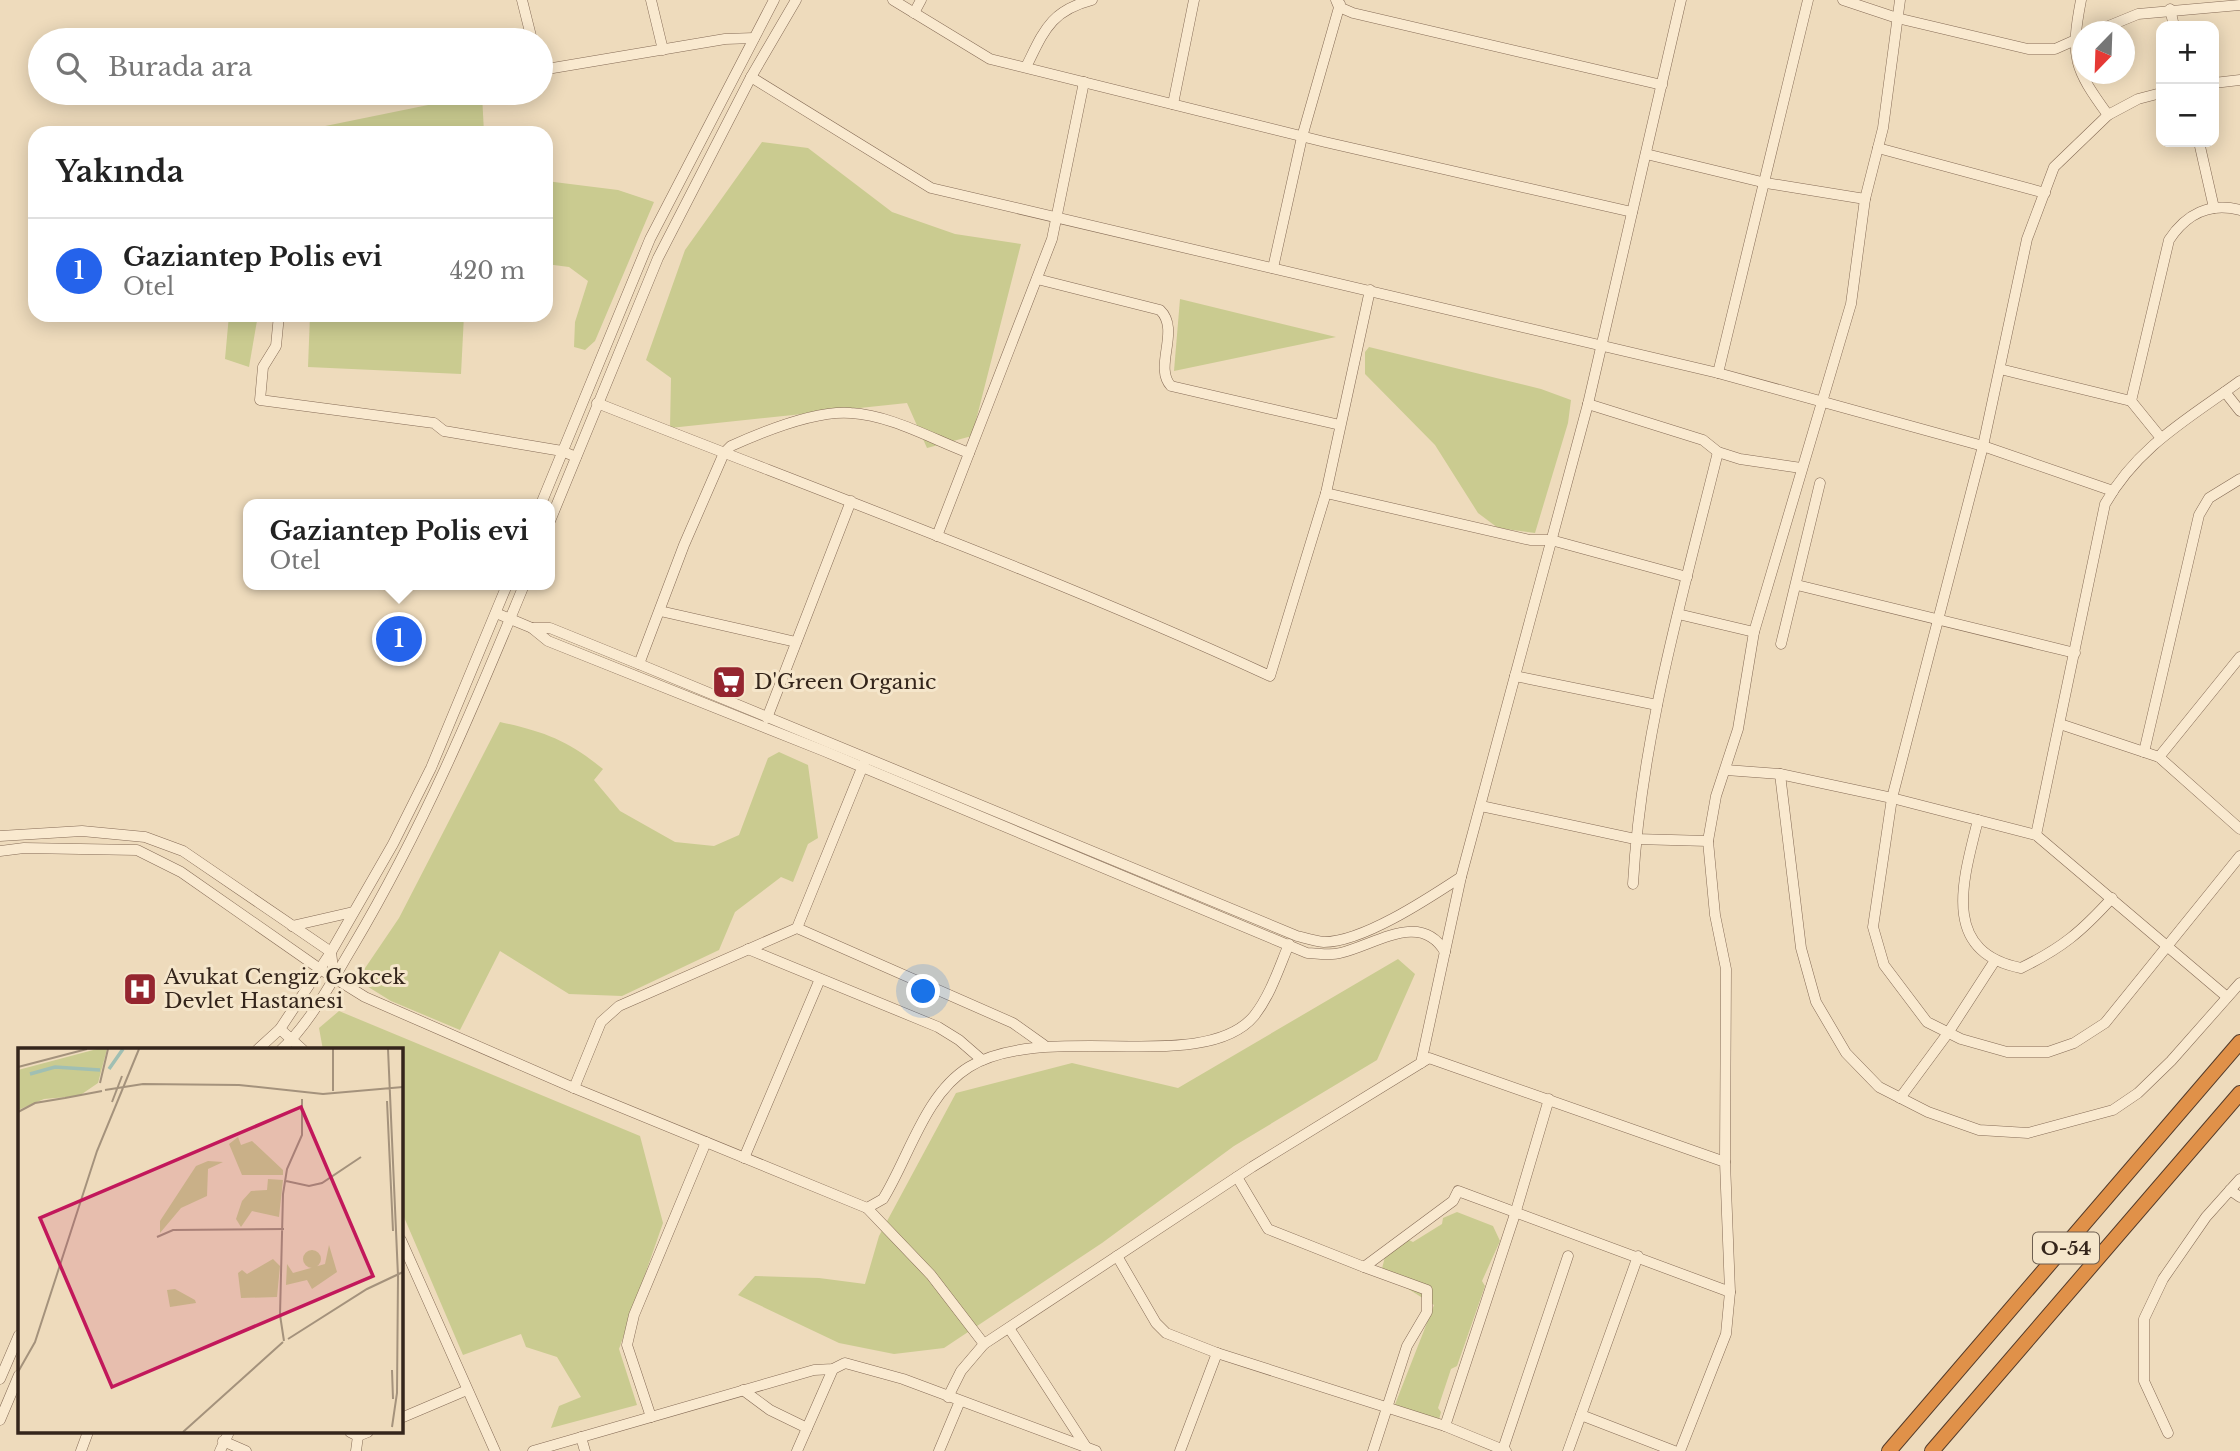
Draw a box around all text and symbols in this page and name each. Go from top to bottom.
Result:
north arrow [2072,21,2135,84]
map controls [2156,21,2219,147]
button: + [2156,21,2219,84]
search box [28,28,553,105]
icon: search [52,48,90,86]
text: Burada ara [108,51,252,83]
button: − [2156,84,2219,147]
text: Yakında [56,153,184,190]
text: Gaziantep Polis evi [123,241,382,273]
text: 1 [74,257,84,285]
text: 420 m [450,257,525,285]
text: Otel [123,273,174,301]
popup [243,499,555,590]
text: Gaziantep Polis evi [269,515,529,547]
text: Otel [269,547,321,575]
pin: 1 [376,613,422,665]
supermarket icon: D'Green Organic [710,663,748,701]
place label: D'Green Organic [754,669,936,695]
place label: Avukat Cengiz Gokcek Devlet Hastanesi [163,964,406,1014]
hospital icon: Avukat Cengiz Gokcek Devlet Hastanesi [121,970,159,1008]
your location [906,974,940,1008]
inset map [18,1048,402,1434]
road number: O-54 [2033,1232,2099,1264]

